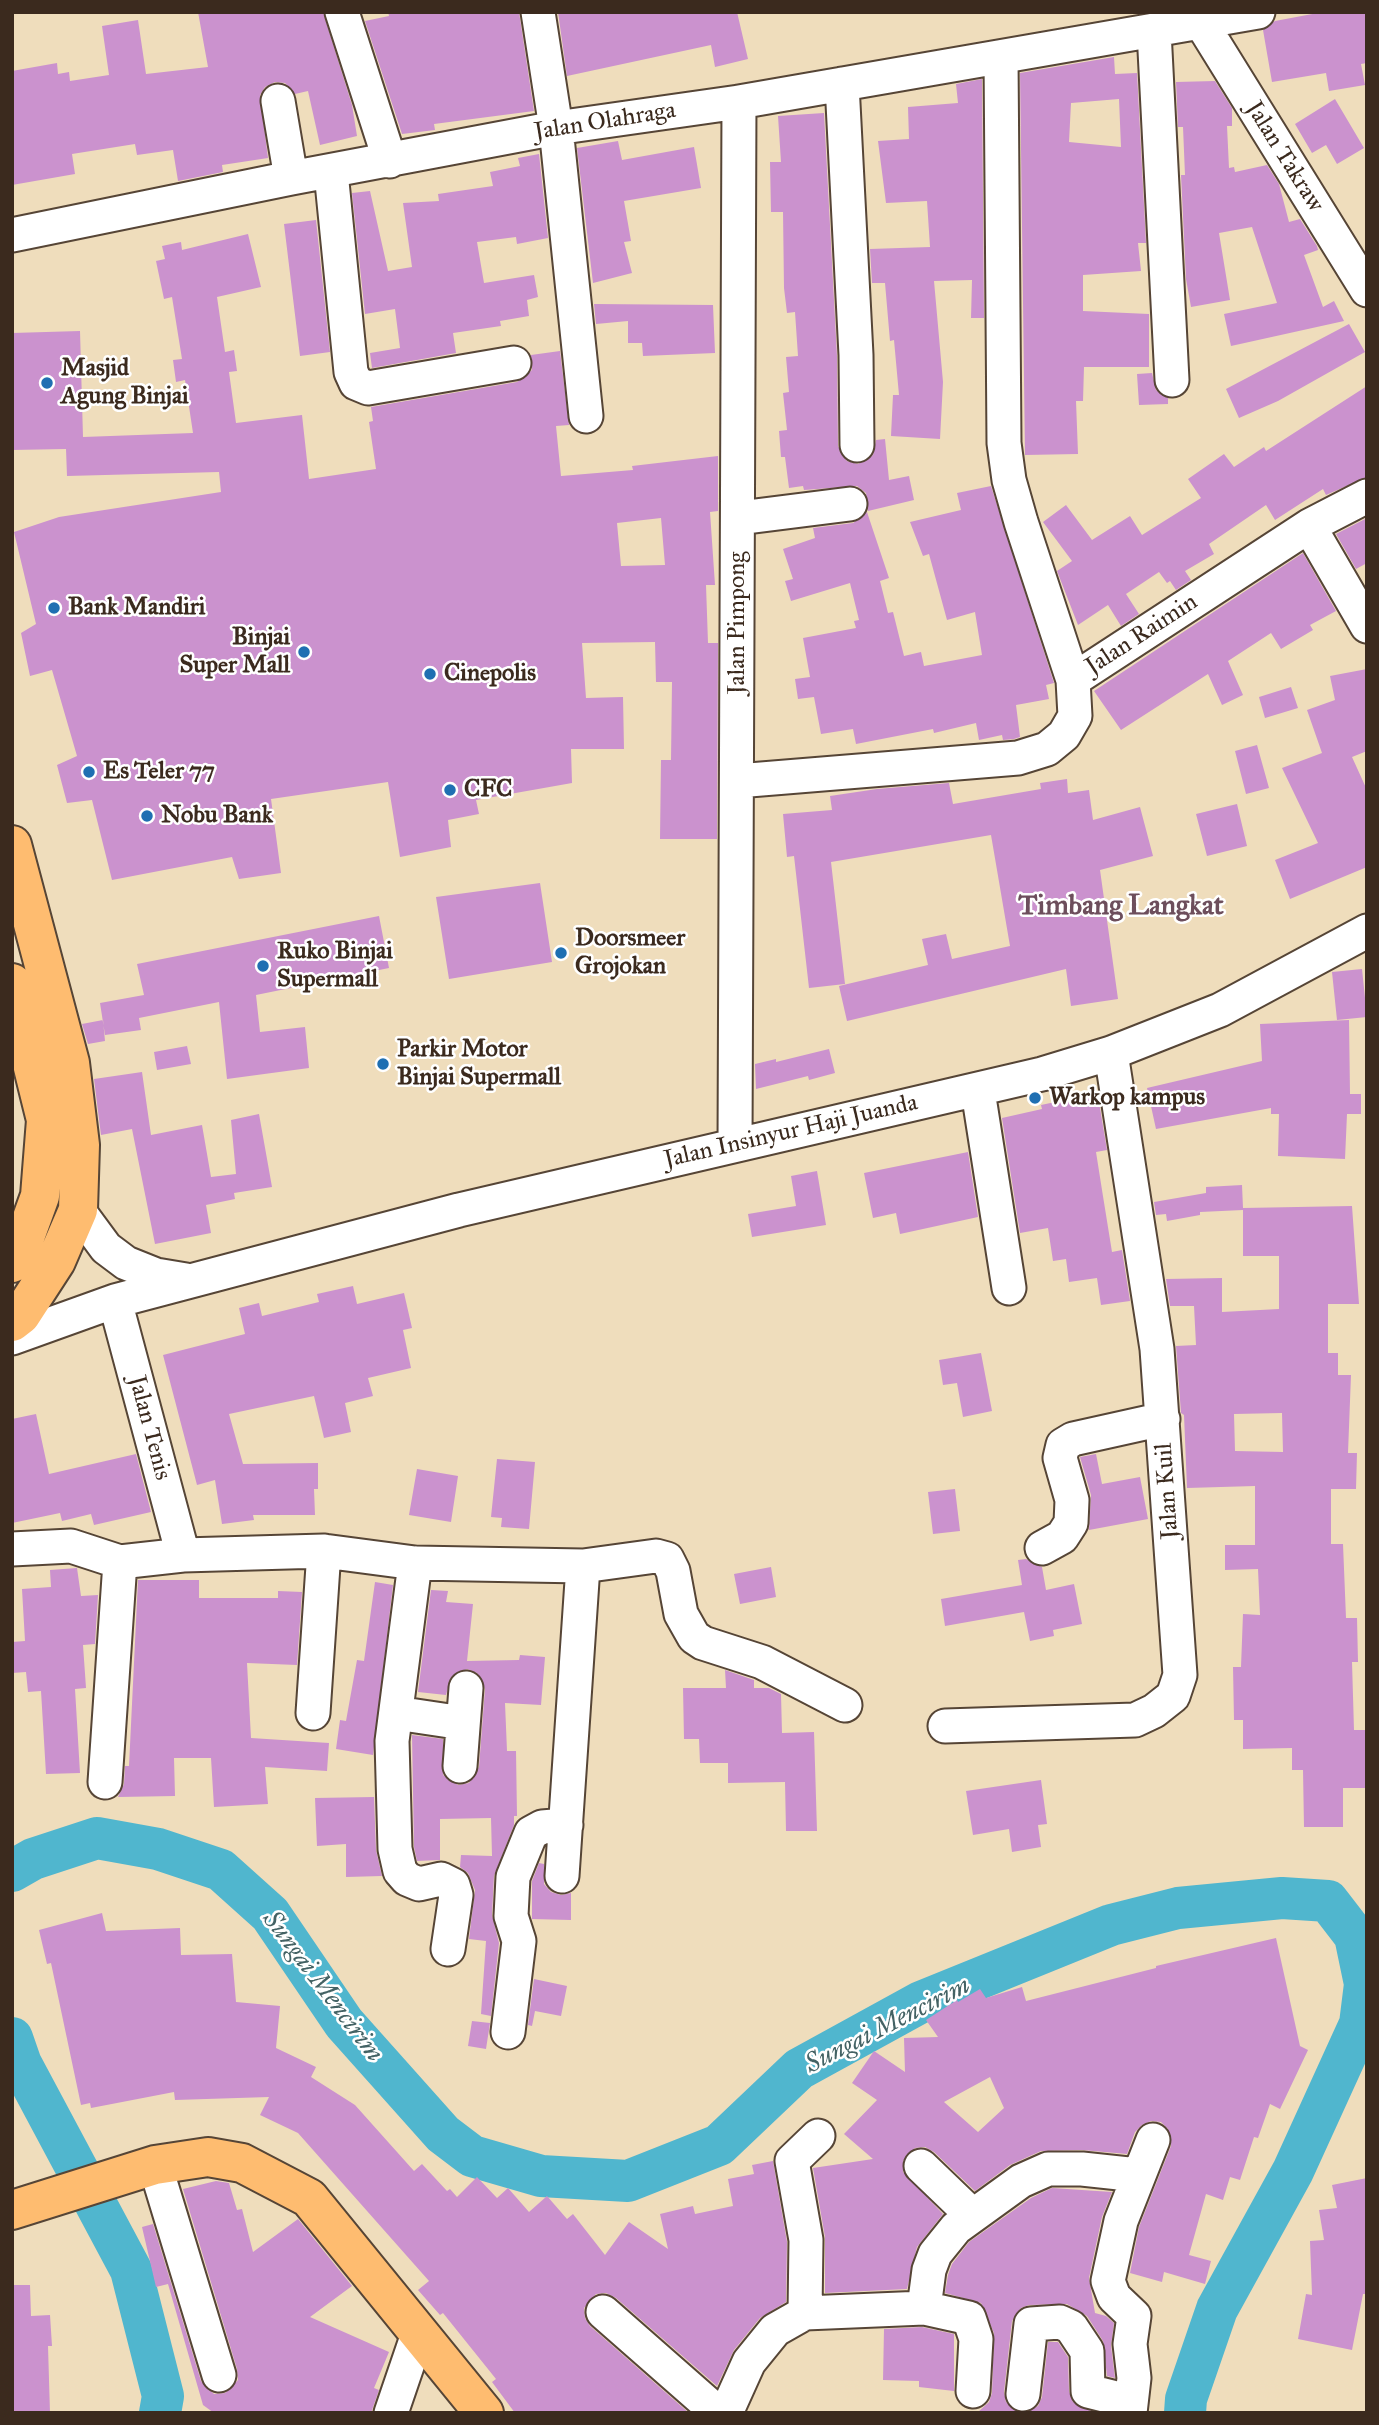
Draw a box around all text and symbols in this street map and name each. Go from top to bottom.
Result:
street label: Jalan Takraw [1239,96,1329,218]
street label: Jalan Olahraga [532,97,678,147]
place label: Masjid Agung Binjai [61,355,189,411]
marker: Masjid Agung Binjai [39,375,55,391]
street label: Jalan Pimpong [724,551,752,695]
street label: Jalan Raimin [1081,588,1203,682]
place label: Bank Mandiri [68,594,205,622]
marker: Bank Mandiri [46,600,62,616]
place label: Binjai Super Mall [179,624,290,680]
marker: Binjai Super Mall [296,644,312,660]
place label: Cinepolis [444,660,536,688]
marker: Cinepolis [422,666,438,682]
place label: Es Teler 77 [103,758,215,786]
marker: Es Teler 77 [81,764,97,780]
place label: CFC [464,776,512,804]
marker: CFC [442,782,458,798]
place label: Nobu Bank [161,802,273,830]
marker: Nobu Bank [139,808,155,824]
district label: Timbang Langkat [1018,890,1224,924]
place label: Doorsmeer Grojokan [575,925,685,981]
place label: Ruko Binjai Supermall [277,938,393,994]
marker: Doorsmeer Grojokan [553,945,569,961]
marker: Ruko Binjai Supermall [255,958,271,974]
place label: Parkir Motor Binjai Supermall [397,1036,561,1092]
marker: Parkir Motor Binjai Supermall [375,1056,391,1072]
place label: Warkop kampus [1049,1084,1205,1112]
street label: Jalan Insinyur Haji Juanda [661,1089,921,1175]
marker: Warkop kampus [1027,1090,1043,1106]
street label: Jalan Tenis [121,1373,177,1483]
street label: Jalan Kuil [1150,1442,1186,1540]
water label: Sungai Mencirim [255,1905,389,2069]
water label: Sungai Mencirim [800,1971,976,2081]

